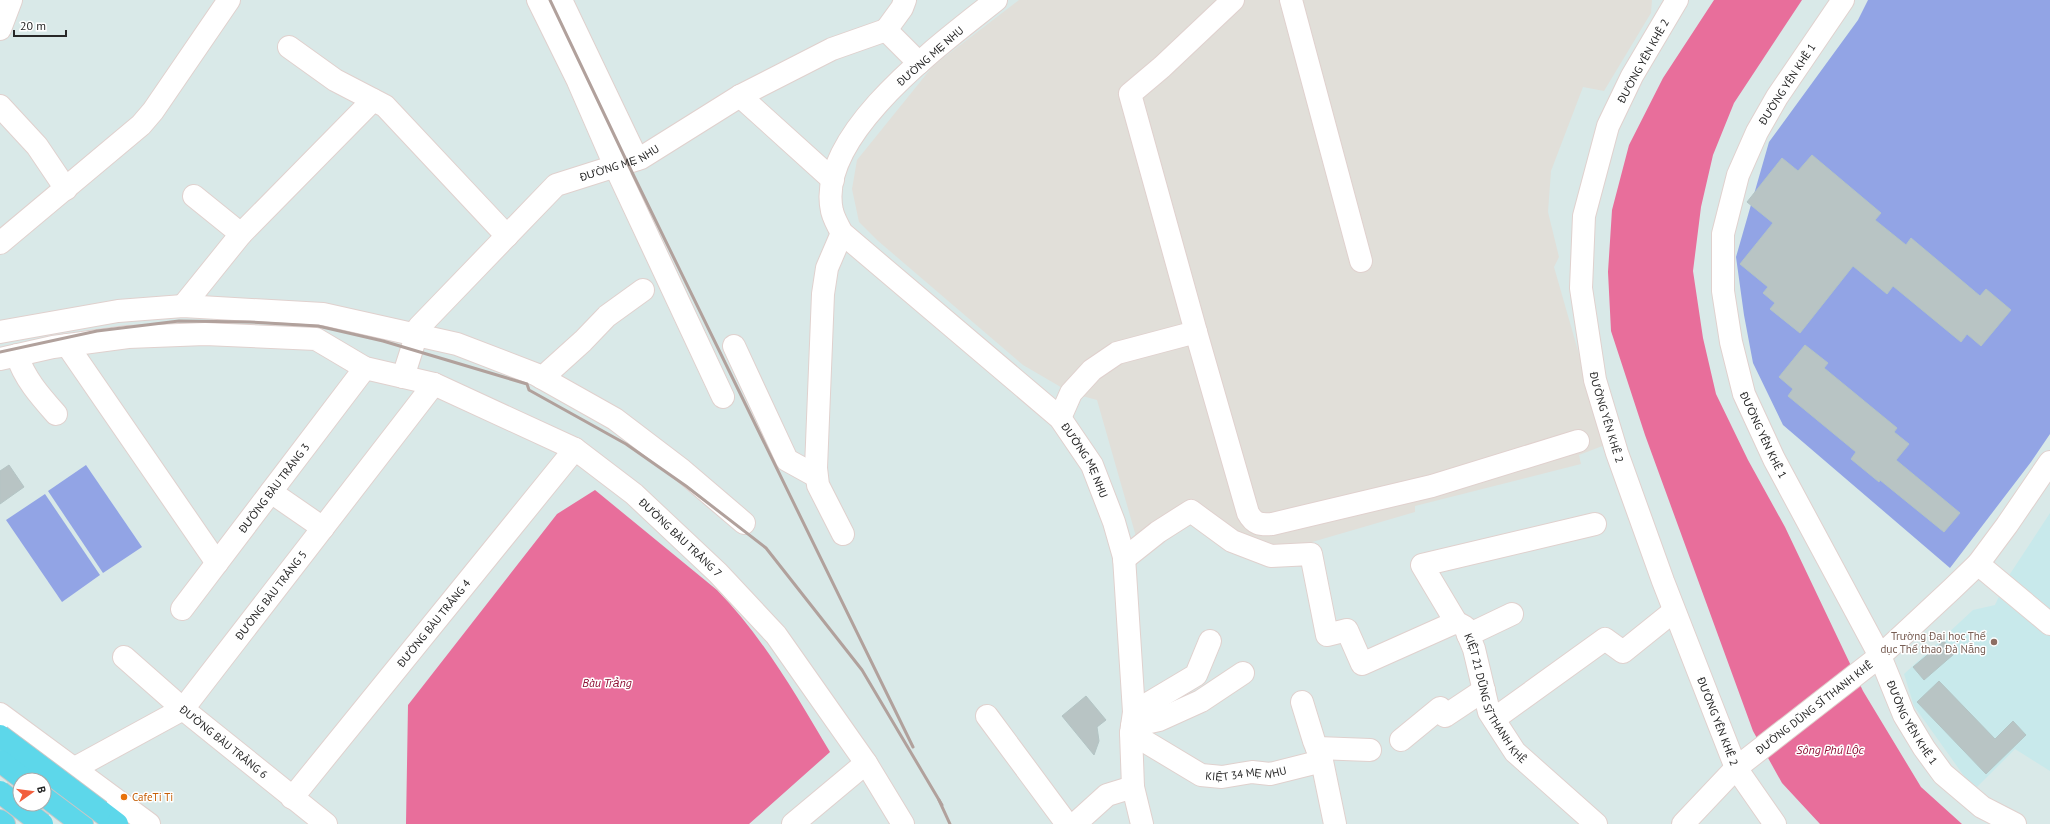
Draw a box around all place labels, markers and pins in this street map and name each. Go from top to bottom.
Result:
place label: Trường Đại học Thể dục Thể thao Đà Nẵng [1880,629,1986,656]
marker: Trường Đại học Thể dục Thể thao Đà Nẵng [1989,637,1999,647]
place label: CafeTi Ti [132,790,173,804]
marker: CafeTi Ti [119,792,129,802]

